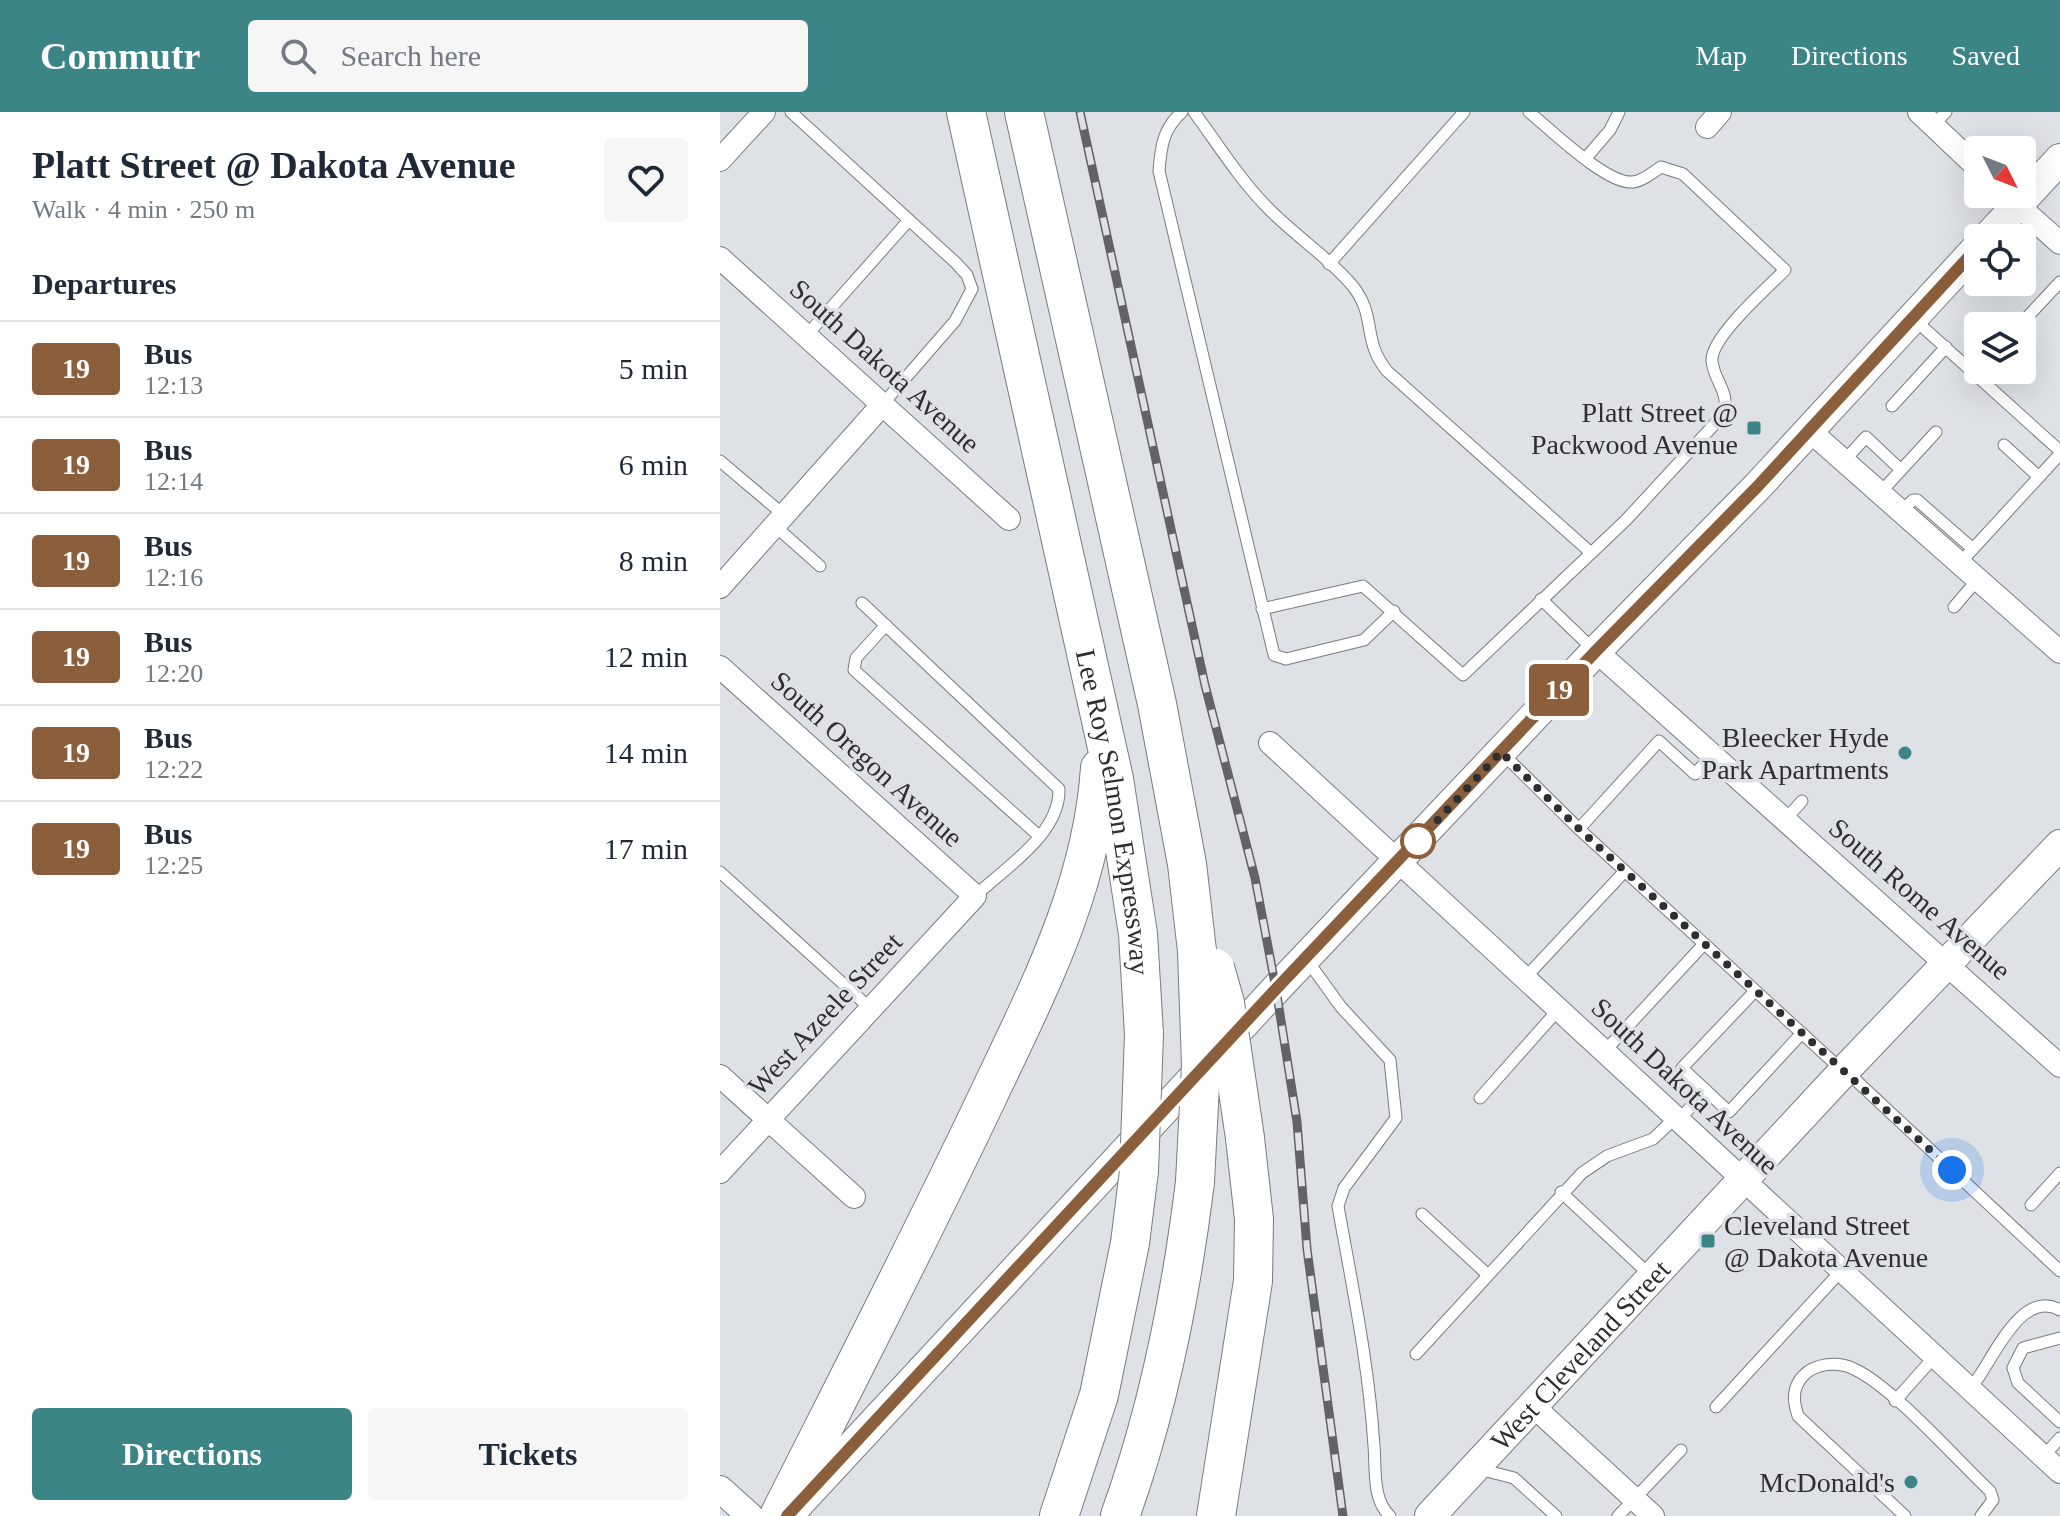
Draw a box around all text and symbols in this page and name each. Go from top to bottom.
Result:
search box [248,20,808,92]
icon: search [276,34,320,78]
text: Commutr [40,35,200,77]
text: Search here [340,39,481,72]
text: Map [1696,40,1747,71]
text: Directions [1791,40,1908,71]
text: Saved [1952,40,2020,71]
north arrow [1964,136,2036,208]
map controls [1964,136,2036,384]
button: heart [604,138,688,222]
text: Platt Street @ Dakota Avenue [32,144,516,186]
text: Walk · 4 min · 250 m [32,195,255,224]
button: locate [1964,224,2036,296]
text: Departures [32,267,176,300]
street label: South Dakota Avenue [784,273,986,459]
button: layers [1964,312,2036,384]
text: Bus [144,337,192,370]
text: 5 min [619,352,688,385]
text: 19 [62,353,90,384]
text: 12:13 [144,371,203,400]
place label: Platt Street @ Packwood Avenue [1531,397,1738,460]
marker: Platt Street @ Packwood Avenue [1745,419,1763,437]
text: Bus [144,433,192,466]
text: 6 min [619,448,688,481]
text: 19 [62,449,90,480]
text: 12:14 [144,467,203,496]
text: Bus [144,529,192,562]
text: 8 min [619,544,688,577]
text: 19 [62,545,90,576]
text: 12:16 [144,563,203,592]
text: Bus [144,625,192,658]
text: 12 min [604,640,688,673]
text: 19 [62,641,90,672]
street label: Lee Roy Selmon Expressway [1070,646,1156,976]
text: 12:20 [144,659,203,688]
line badge: 19 [1523,664,1595,716]
street label: South Oregon Avenue [765,665,969,853]
text: 19 [1545,674,1573,705]
text: Bus [144,721,192,754]
place label: Bleecker Hyde Park Apartments [1702,722,1889,785]
text: 14 min [604,736,688,769]
text: 19 [62,737,90,768]
marker: Bleecker Hyde Park Apartments [1896,744,1914,762]
text: 12:22 [144,755,203,784]
street label: South Rome Avenue [1823,812,2017,986]
text: Bus [144,817,192,850]
unlabelled marker [1401,824,1435,858]
text: 17 min [604,832,688,865]
text: 19 [62,833,90,864]
text: 12:25 [144,851,203,880]
street label: West Azeele Street [742,926,908,1102]
street label: South Dakota Avenue [1585,992,1785,1180]
your location [1932,1150,1972,1190]
place label: Cleveland Street @ Dakota Avenue [1724,1210,1928,1273]
marker: Cleveland Street @ Dakota Avenue [1699,1232,1717,1250]
street label: West Cleveland Street [1484,1253,1676,1456]
button: Directions [32,1408,352,1500]
button: Tickets [368,1408,688,1500]
place label: McDonald's [1759,1467,1895,1498]
marker: McDonald's [1902,1473,1920,1491]

